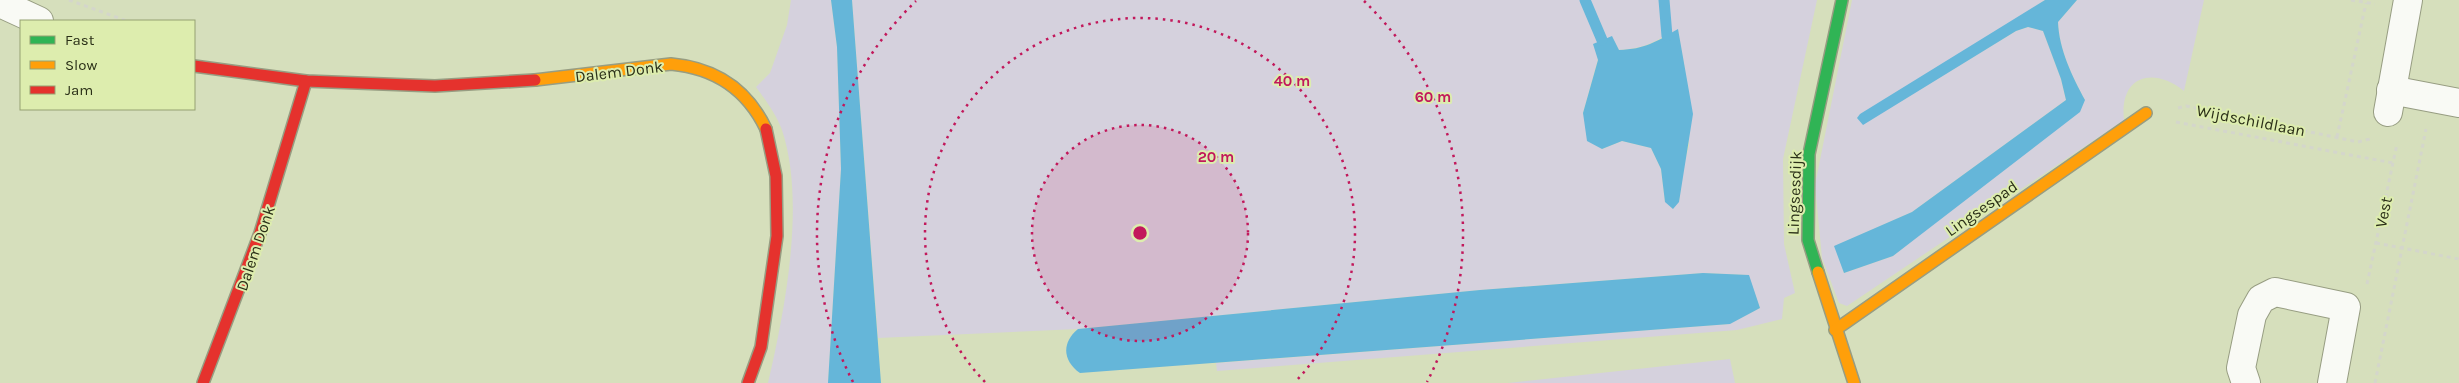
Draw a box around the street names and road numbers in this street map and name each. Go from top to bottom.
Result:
street label: Dalem Donk [574,57,664,86]
street label: Wijdschildlaan [2195,101,2307,140]
street label: Lingsesdijk [1784,151,1805,235]
street label: Lingsespad [1942,177,2021,240]
street label: Vest [2371,195,2396,229]
street label: Dalem Donk [232,203,279,293]

